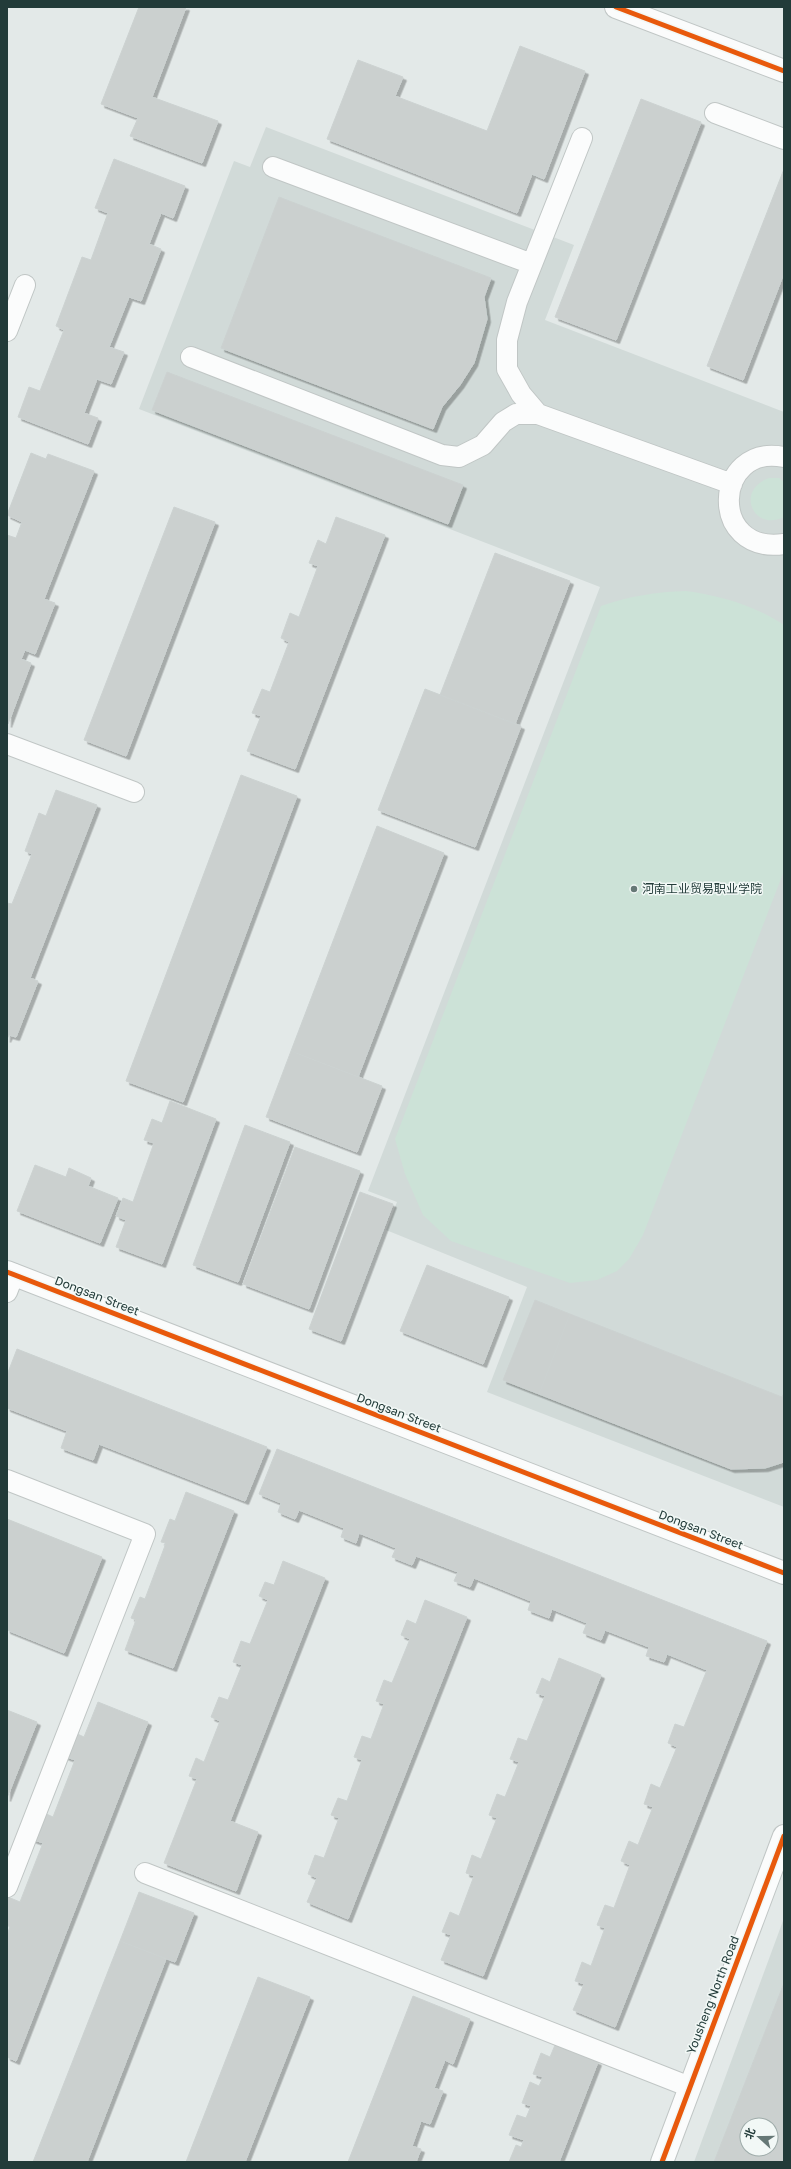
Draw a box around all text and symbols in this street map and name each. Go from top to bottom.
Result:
place label: 河南工业贸易职业学院 [642,881,762,896]
marker: 河南工业贸易职业学院 [629,884,639,894]
street label: Dongsan Street [53,1273,142,1319]
street label: Dongsan Street [355,1390,444,1436]
street label: Dongsan Street [657,1507,746,1553]
street label: Yousheng North Road [683,1934,742,2056]
north arrow [739,2117,779,2157]
text: 北 [741,2126,757,2141]

